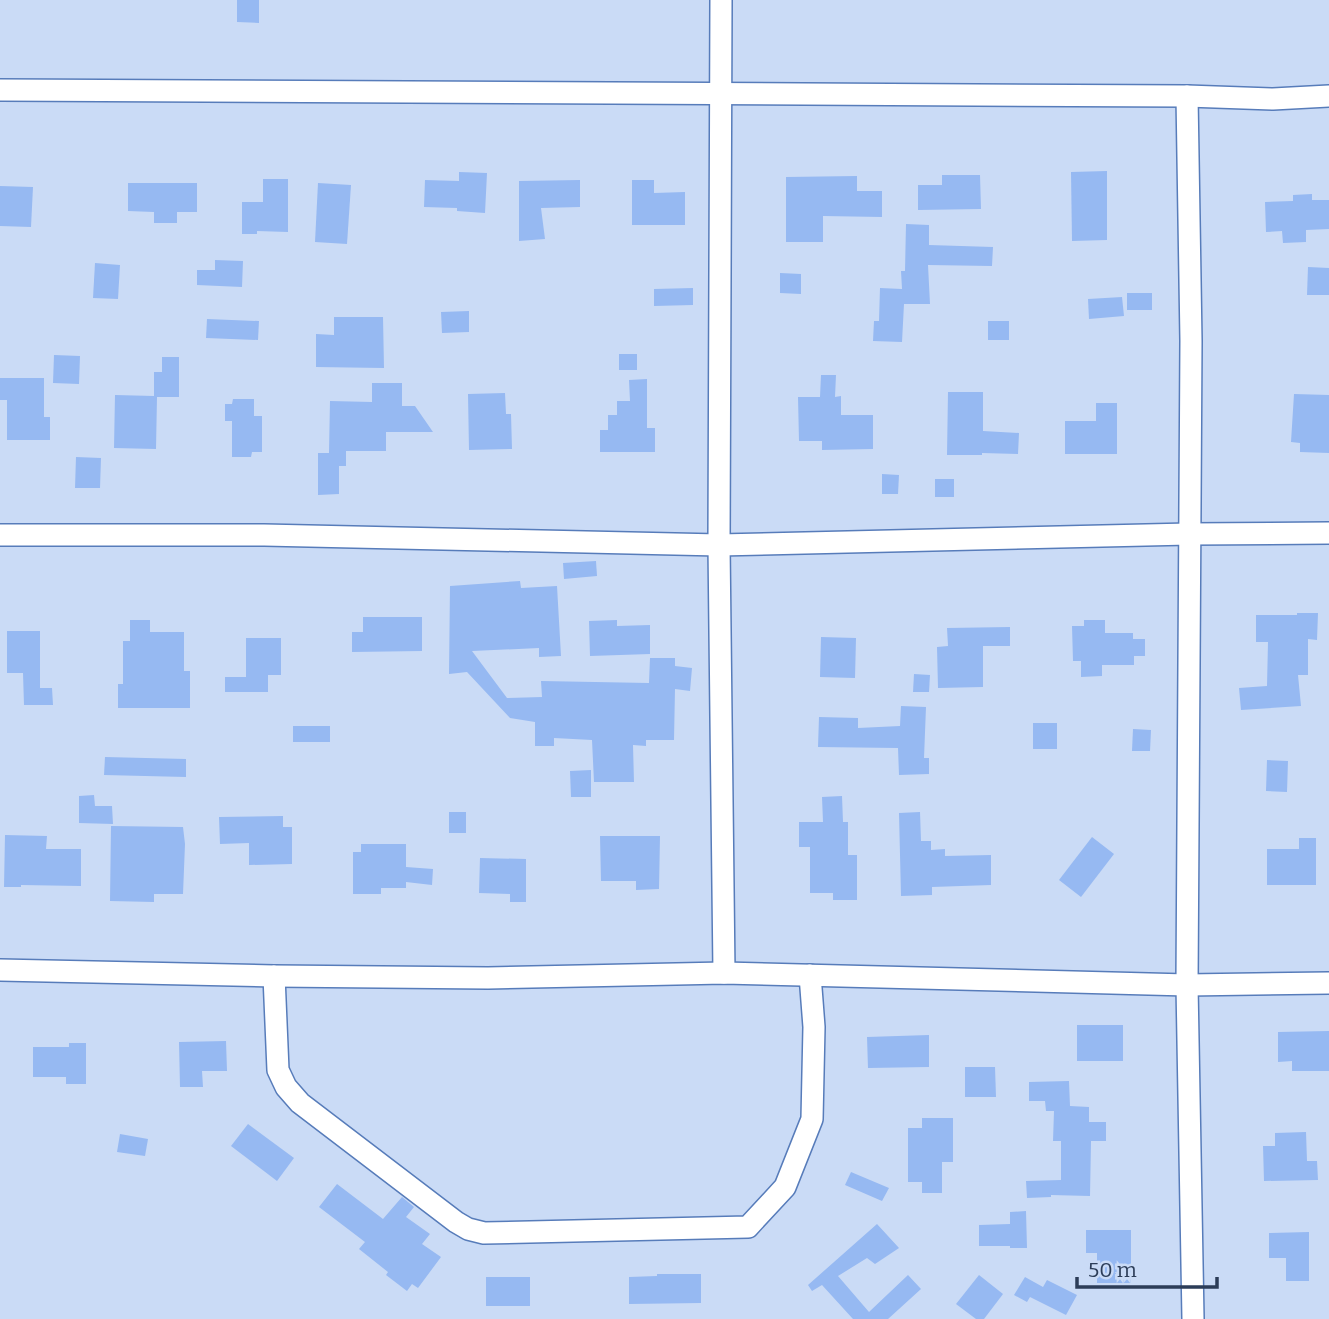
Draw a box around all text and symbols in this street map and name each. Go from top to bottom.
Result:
scale bar [1077,1246,1217,1290]
text: 50 m [1088,1257,1137,1283]

